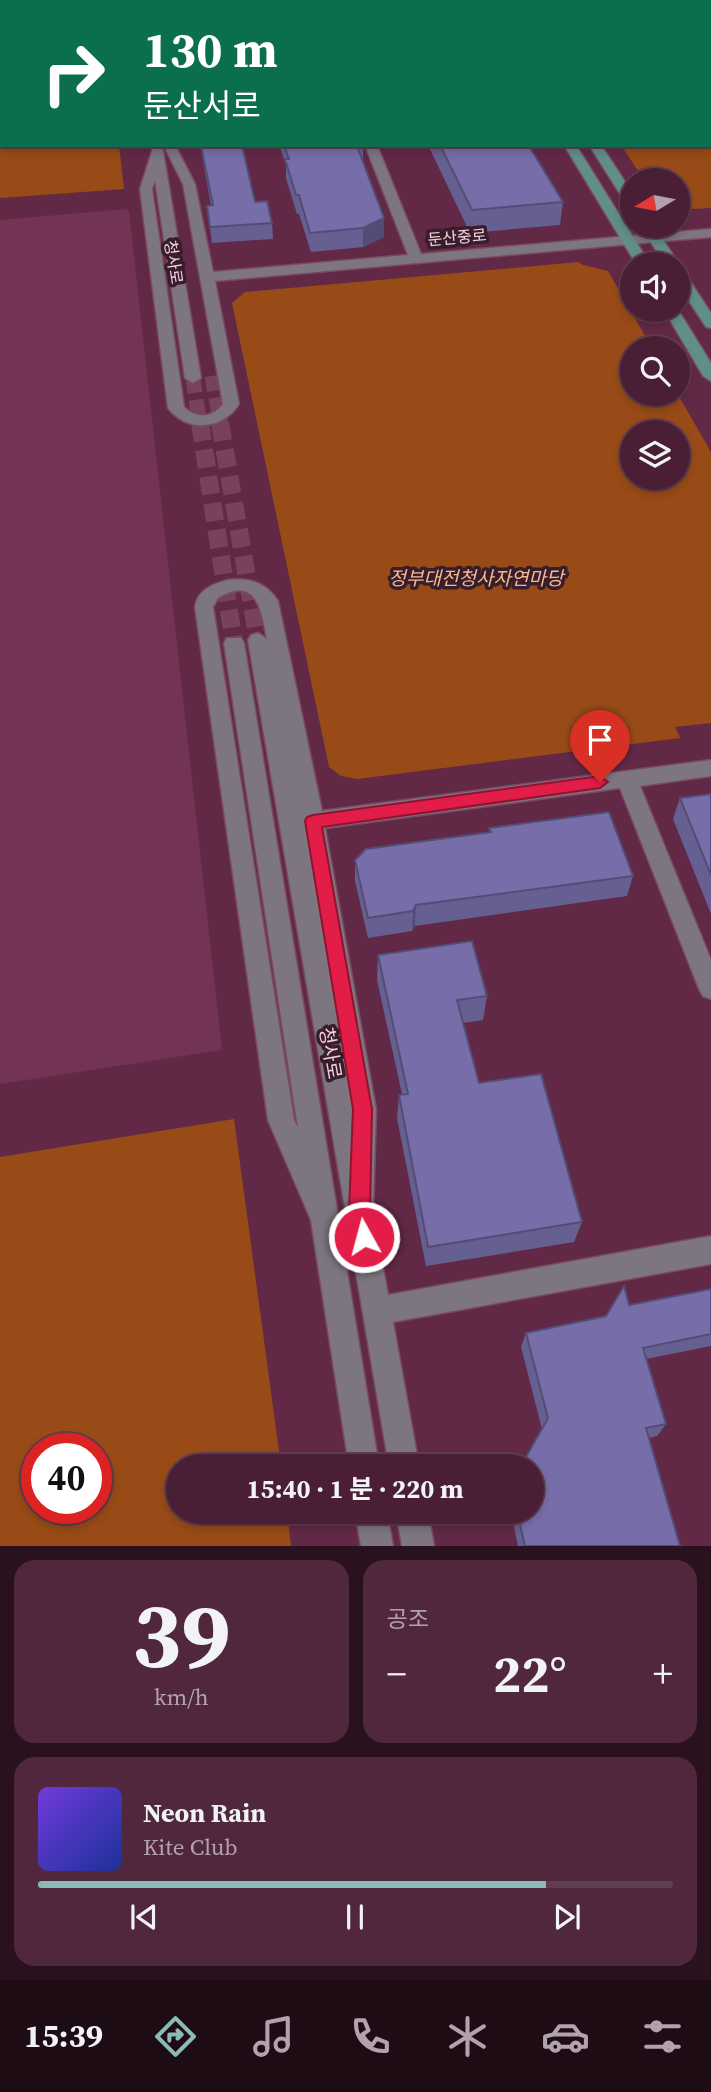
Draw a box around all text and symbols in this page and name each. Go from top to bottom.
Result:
text: 130 m [143,16,278,83]
icon: right [28,28,119,119]
text: 둔산서로 [143,84,261,128]
north arrow [620,168,690,238]
map controls [620,168,690,490]
street label: 둔산중로 [427,223,488,251]
street label: 청사로 [160,238,188,286]
button: sound [620,252,690,322]
button: search [620,336,690,406]
button: layers [620,420,690,490]
park label: 정부대전청사자연마당 [389,565,566,591]
pin [570,710,630,782]
icon: arrive [581,721,619,759]
street label: 청사로 [314,1025,348,1081]
position arrow [327,1200,401,1274]
speed limit sign: 40 [21,1433,112,1524]
text: 15:40 · 1 분 · 220 m [246,1471,464,1507]
text: 39 [132,1573,231,1697]
text: 공조 [387,1603,429,1635]
text: 22° [493,1638,566,1709]
text: − [387,1648,407,1700]
text: + [653,1648,673,1700]
text: km/h [154,1681,209,1713]
text: Neon Rain [143,1795,266,1831]
text: Kite Club [143,1831,238,1863]
icon: previous [125,1898,163,1936]
icon: pause [336,1898,374,1936]
icon: next [548,1898,586,1936]
icon: directions [151,2012,200,2061]
icon: music [249,2012,298,2061]
icon: phone [346,2012,395,2061]
icon: climate [443,2012,492,2061]
icon: car [541,2012,590,2061]
icon: filters [638,2012,687,2061]
text: 15:39 [24,2014,103,2058]

